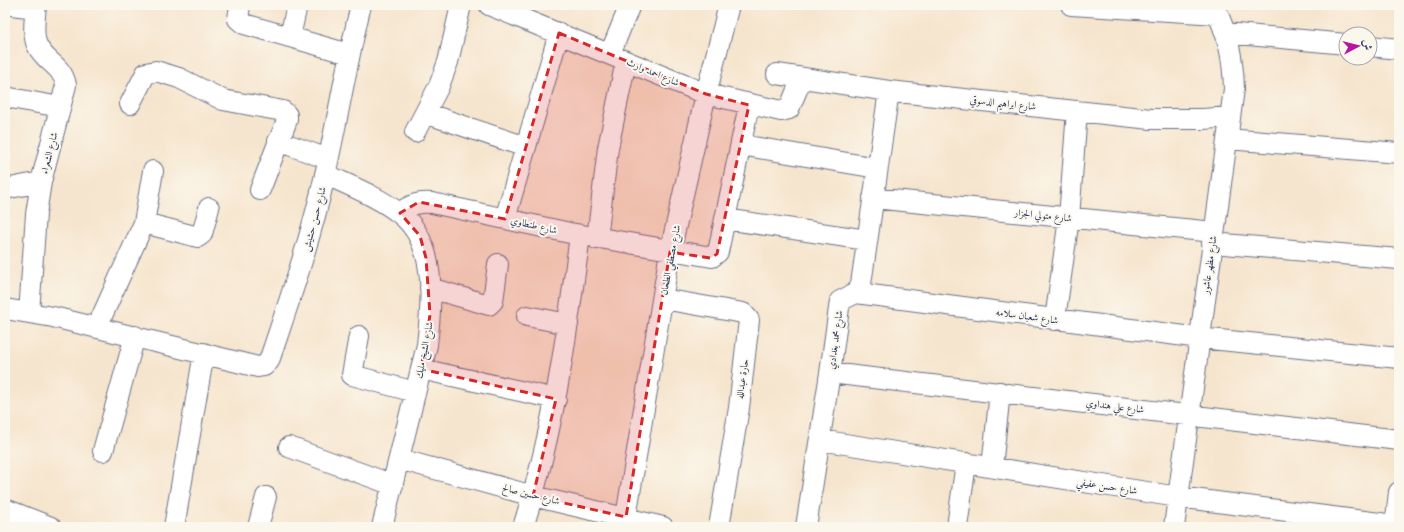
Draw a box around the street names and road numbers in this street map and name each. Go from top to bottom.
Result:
street label: شارع احمد وارث [623,55,682,92]
street label: شارع ابراهيم الدسوقي [969,93,1037,117]
street label: شارع الشعراء [38,130,63,176]
street label: شارع حسن حشيش [299,185,332,254]
street label: شارع متولي الجزار [1012,205,1073,227]
street label: شارع طنطاوي [509,213,559,240]
street label: شارع مصطفي الطحان [657,224,687,297]
street label: شارع مظهر عاشور [1198,235,1223,296]
street label: شارع شعبان سلامه [995,305,1059,330]
street label: شارع محمد بغدادي [824,309,849,371]
street label: شارع الشيخ مليك [412,320,439,380]
street label: حارة عبدالله [733,358,751,400]
street label: شارع علي هنداوي [1085,396,1145,420]
street label: شارع حسن عفيفي [1075,475,1138,501]
street label: شارع حسين صالح [500,481,561,510]

